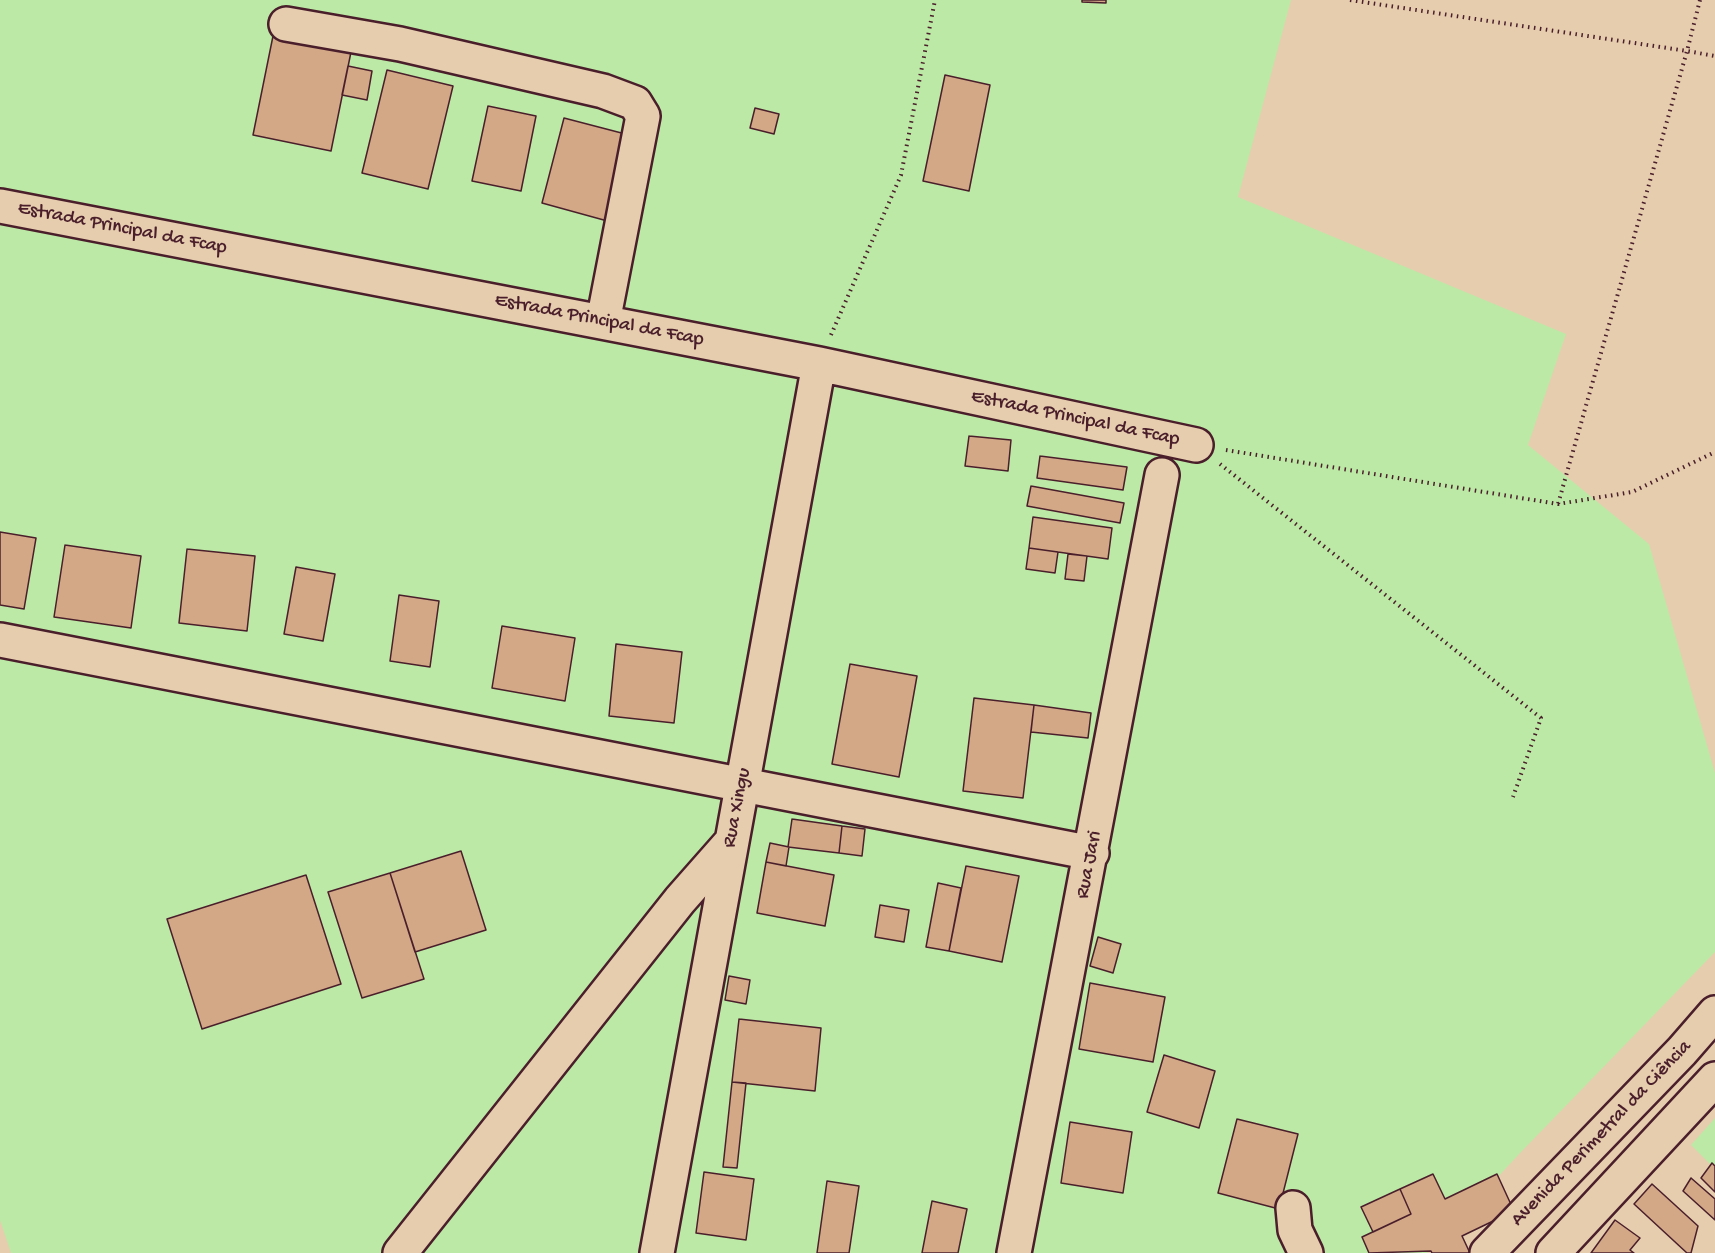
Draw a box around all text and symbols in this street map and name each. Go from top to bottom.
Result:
street label: Estrada Principal da Fcap [15,197,229,261]
street label: Estrada Principal da Fcap [492,289,706,353]
street label: Estrada Principal da Fcap [969,385,1181,453]
street label: Rua Xingu [719,766,757,850]
street label: Rua Jari [1072,829,1108,901]
street label: Avenida Perimetral da Ciência [1507,1036,1697,1232]

